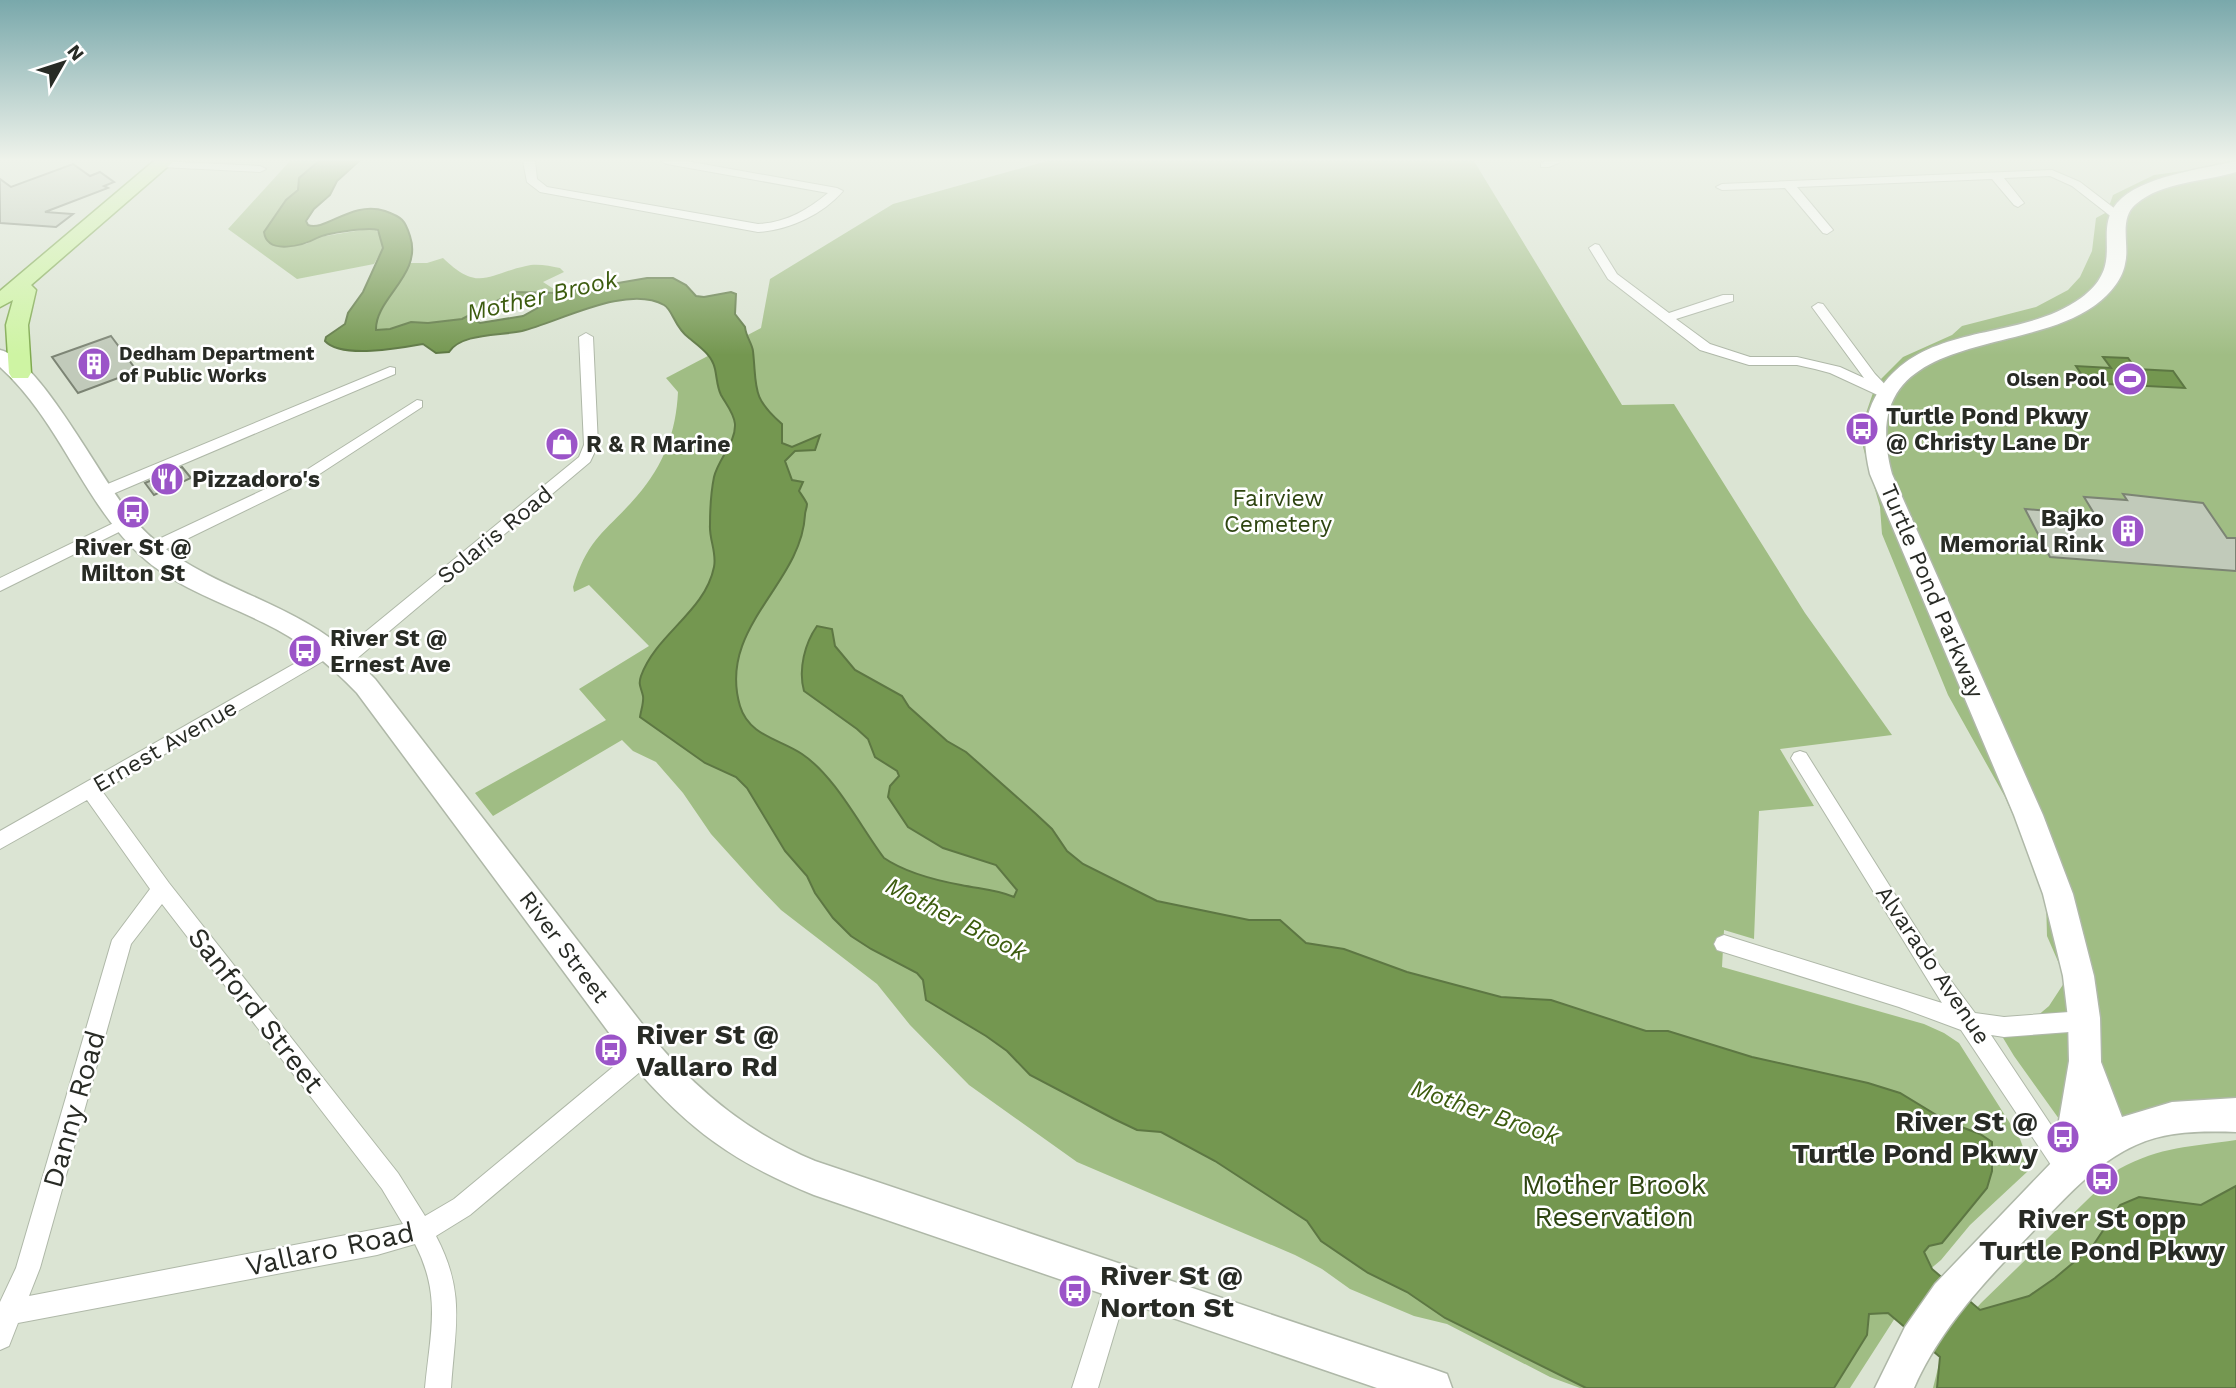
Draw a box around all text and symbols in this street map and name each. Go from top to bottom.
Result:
north arrow [28,28,98,98]
text: N [62,40,89,65]
water label: Mother Brook [464,265,621,327]
place label: Dedham Department of Public Works [119,342,315,387]
building icon: Dedham Department of Public Works [75,345,113,383]
sports icon: Olsen Pool [2111,360,2149,398]
place label: Olsen Pool [2006,368,2107,391]
place label: Turtle Pond Pkwy @ Christy Lane Dr [1886,403,2090,456]
bus stop icon: Turtle Pond Pkwy @ Christy Lane Dr [1843,410,1881,448]
shop icon: R & R Marine [543,425,581,463]
place label: R & R Marine [586,431,731,458]
restaurant icon: Pizzadoro's [148,460,186,498]
place label: Pizzadoro's [192,466,320,493]
street label: Solaris Road [432,480,558,590]
street label: Turtle Pond Parkway [1875,480,1989,702]
park label: Fairview Cemetery [1224,485,1332,538]
bus stop icon: River St @ Milton St [114,493,152,531]
place label: Bajko Memorial Rink [1940,505,2105,558]
building icon: Bajko Memorial Rink [2109,512,2147,550]
place label: River St @ Milton St [74,534,192,587]
place label: River St @ Ernest Ave [330,625,451,678]
bus stop icon: River St @ Ernest Ave [286,632,324,670]
street label: Ernest Avenue [88,694,242,798]
water label: Mother Brook [881,872,1032,967]
street label: Alvarado Avenue [1870,881,1996,1049]
street label: River Street [513,886,615,1008]
street label: Sanford Street [181,921,331,1099]
place label: River St @ Vallaro Rd [636,1018,779,1083]
street label: Danny Road [36,1027,112,1191]
bus stop icon: River St @ Vallaro Rd [592,1031,630,1069]
water label: Mother Brook [1408,1074,1563,1151]
place label: River St @ Turtle Pond Pkwy [1792,1105,2038,1170]
bus stop icon: River St @ Turtle Pond Pkwy [2044,1118,2082,1156]
bus stop icon: River St opp Turtle Pond Pkwy [2083,1160,2121,1198]
park label: Mother Brook Reservation [1522,1168,1706,1233]
place label: River St opp Turtle Pond Pkwy [1979,1202,2225,1267]
street label: Vallaro Road [243,1215,417,1283]
place label: River St @ Norton St [1100,1259,1243,1324]
bus stop icon: River St @ Norton St [1056,1272,1094,1310]

